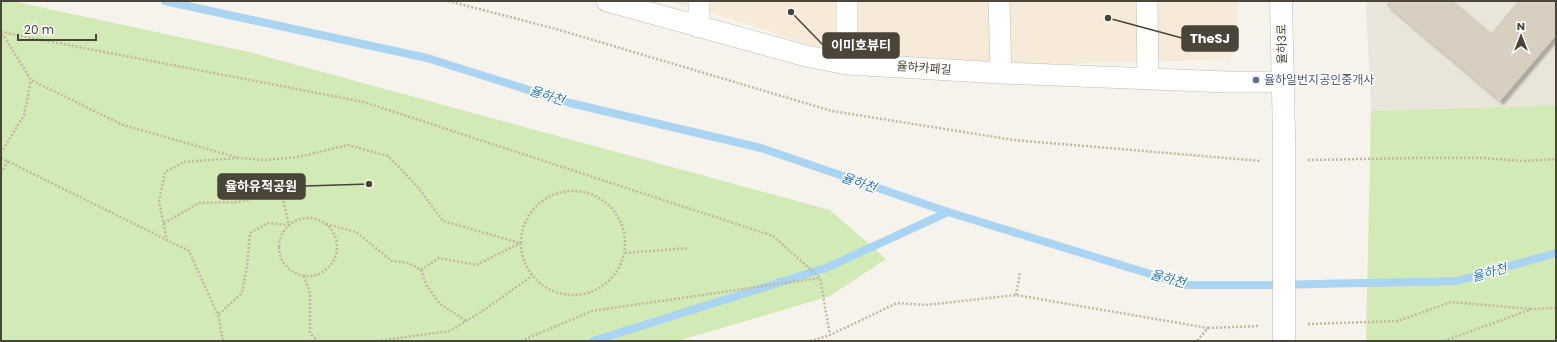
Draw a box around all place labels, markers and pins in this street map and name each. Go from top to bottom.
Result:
callout: TheSJ [1182,26,1238,51]
callout: 이미호뷰티 [823,33,899,58]
place label: 율하일번지공인중개사 [1264,71,1374,88]
marker: 율하일번지공인중개사 [1251,75,1261,85]
callout: 율하유적공원 [218,174,305,199]

